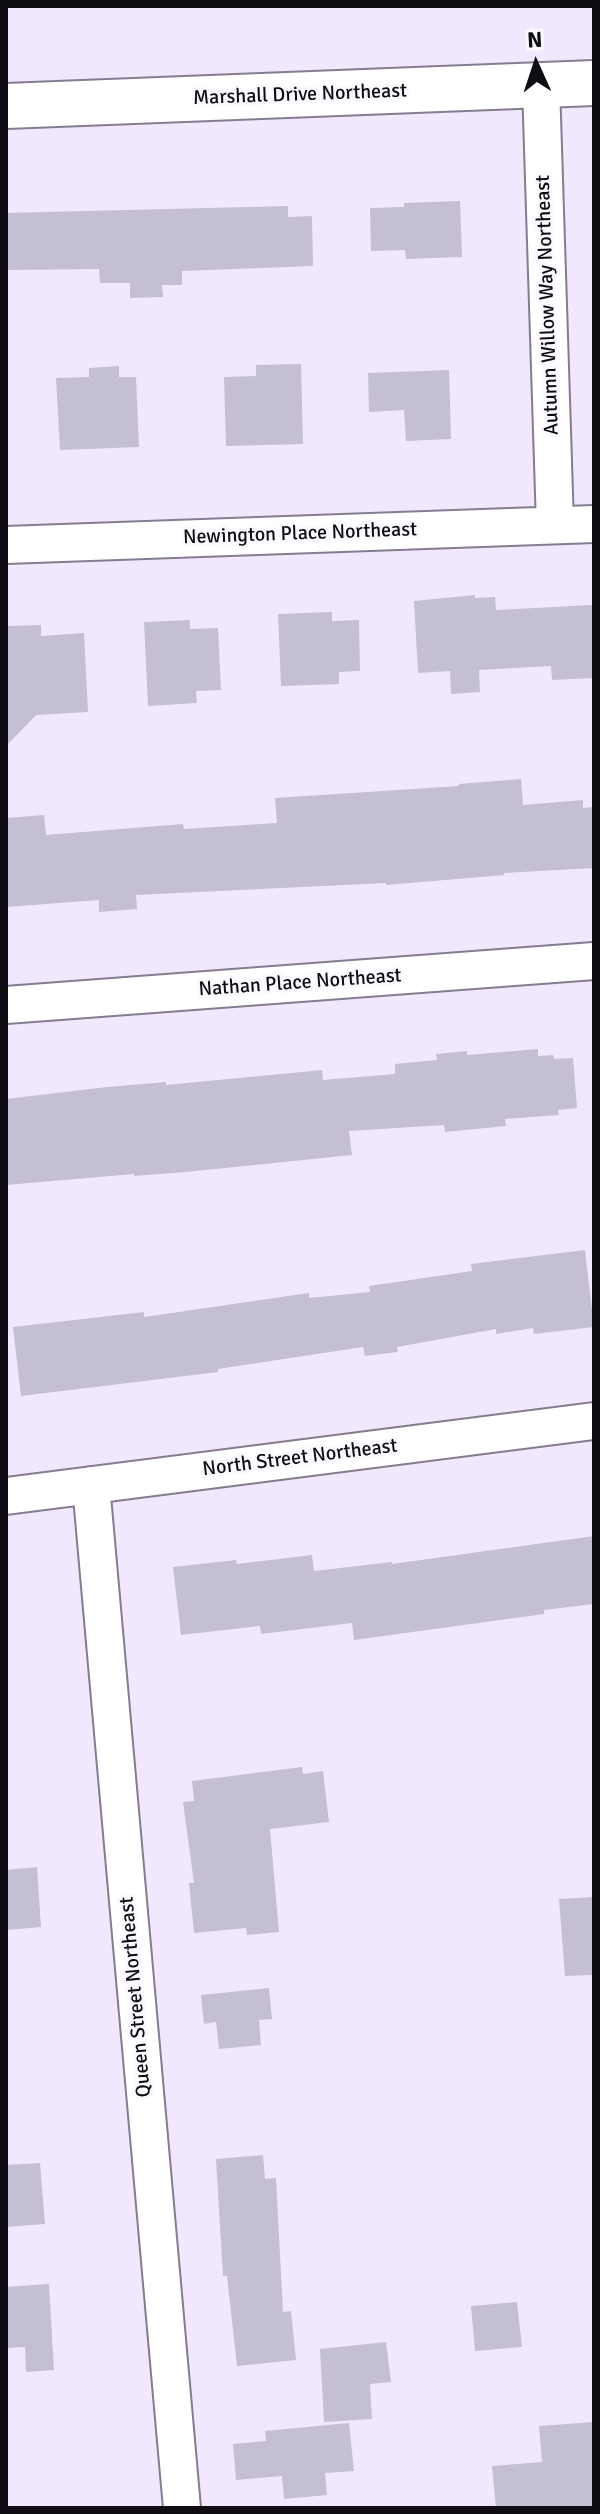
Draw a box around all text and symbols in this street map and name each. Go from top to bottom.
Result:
north arrow [496,24,576,104]
text: N [526,26,543,53]
street label: Marshall Drive Northeast [193,79,407,111]
street label: Autumn Willow Way Northeast [531,174,565,436]
street label: Newington Place Northeast [183,518,417,550]
street label: Nathan Place Northeast [198,964,402,1002]
street label: North Street Northeast [201,1434,399,1482]
street label: Queen Street Northeast [115,1896,157,2098]

